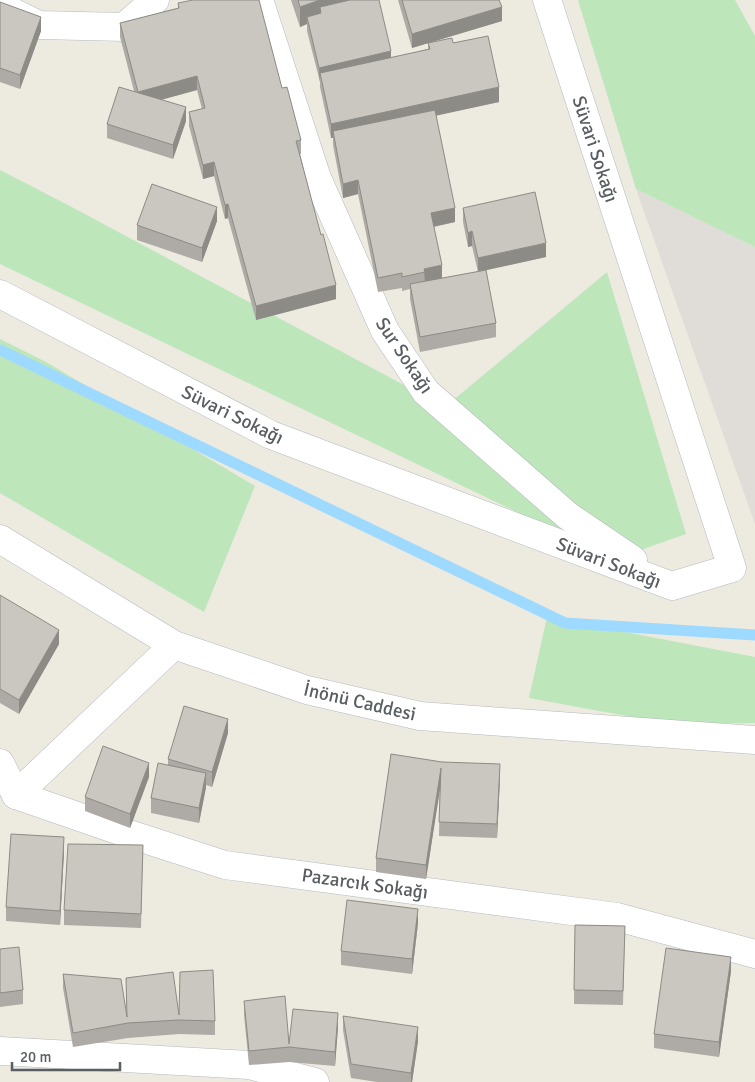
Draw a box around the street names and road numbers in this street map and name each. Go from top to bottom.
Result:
street label: Süvari Sokağı [567,93,624,206]
street label: Sur Sokağı [370,313,438,398]
street label: Süvari Sokağı [178,380,288,450]
street label: Süvari Sokağı [553,532,665,594]
street label: İnönü Caddesi [301,677,418,727]
street label: Pazarcık Sokağı [300,863,430,905]

